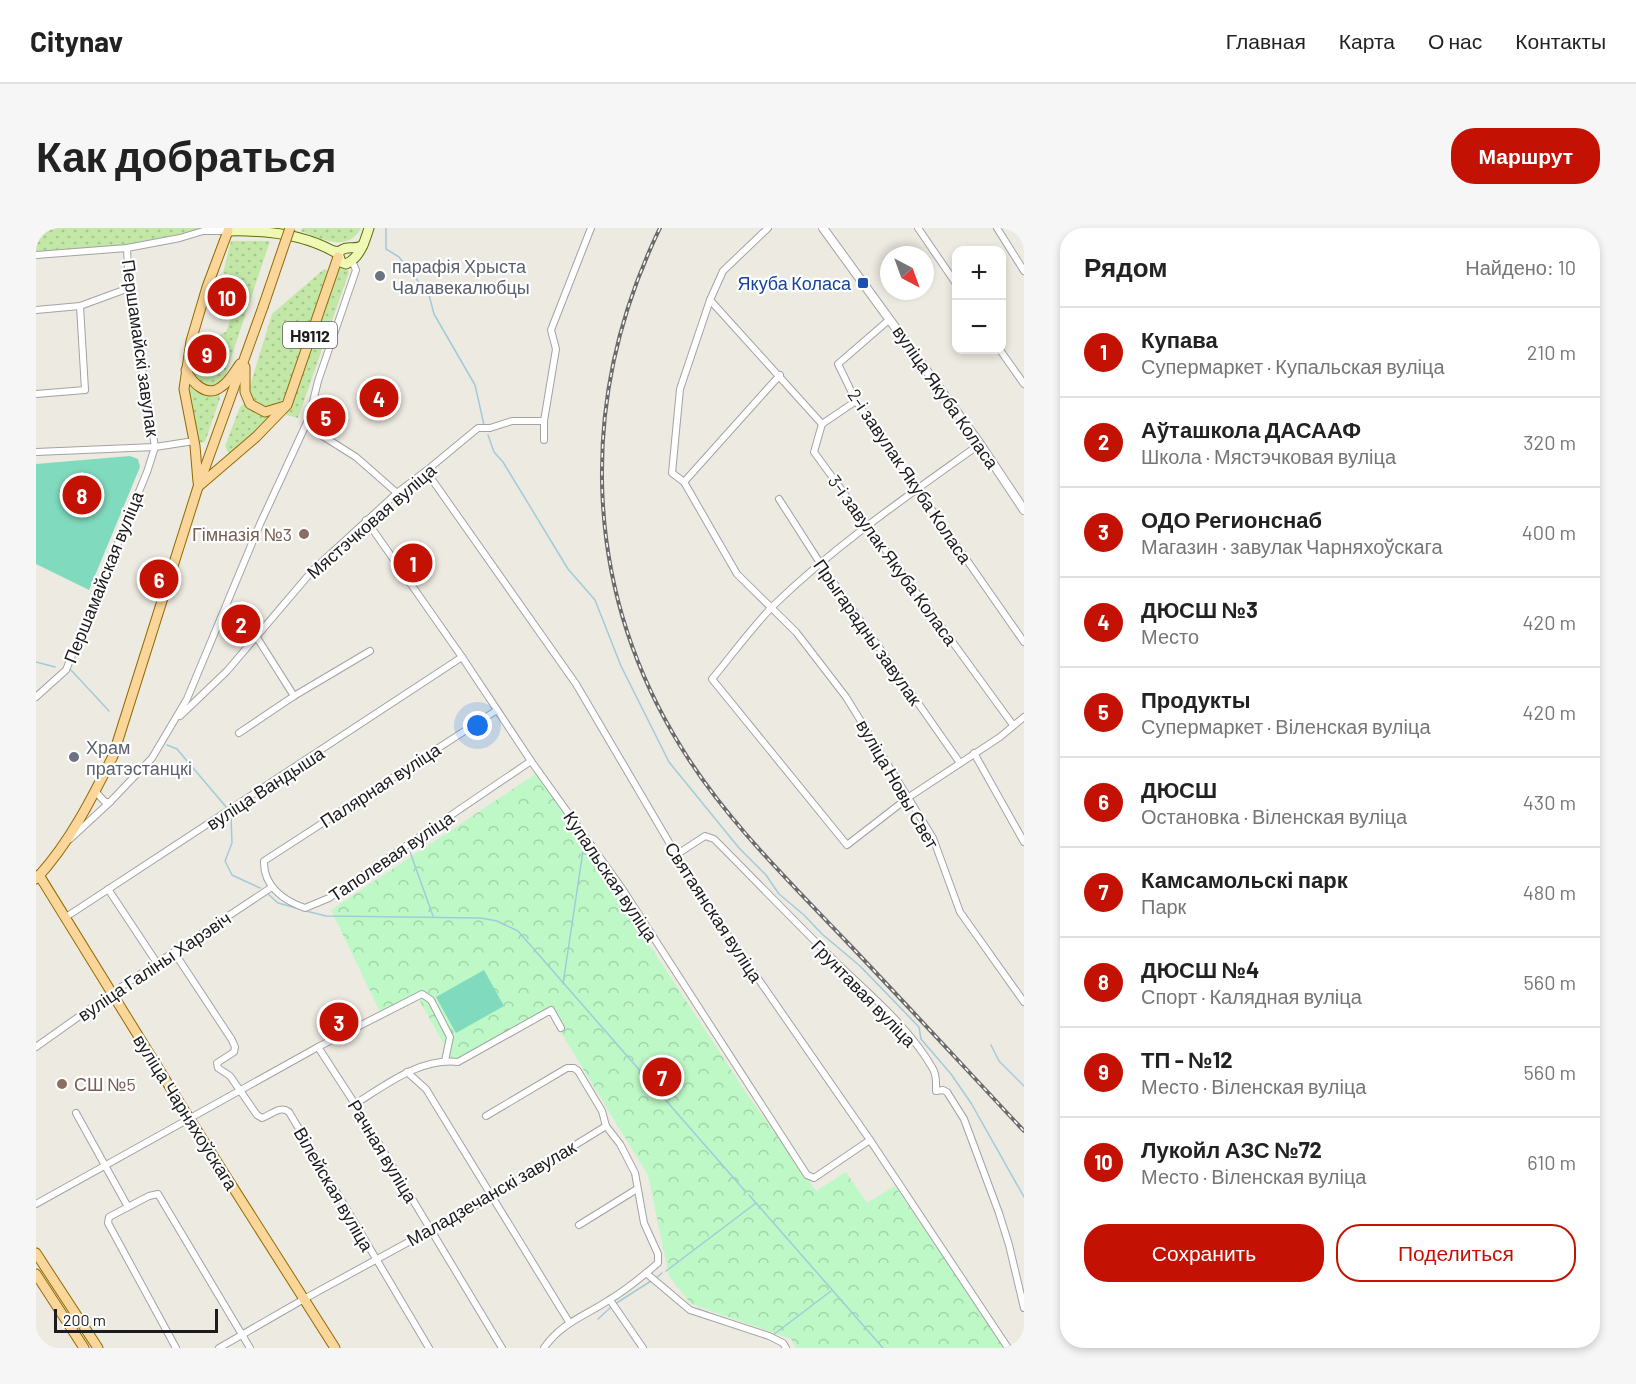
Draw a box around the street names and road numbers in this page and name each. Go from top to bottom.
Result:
street label: Першамайскі завулак [118,258,164,438]
street label: вуліца Якуба Коласа [888,321,1004,474]
road number: Н9112 [283,322,337,348]
street label: 2-і завулак Якуба Коласа [843,385,977,568]
street label: Мястэчковая вуліца [302,458,441,583]
street label: 3-і завулак Якуба Коласа [824,470,963,650]
street label: Першамайская вуліца [59,487,148,666]
street label: Прыгарадны завулак [809,555,927,709]
street label: вуліца Новы Свет [852,716,944,852]
street label: Палярная вуліца [316,737,445,832]
street label: вуліца Вандыша [202,741,329,834]
street label: Таполевая вуліца [325,806,458,906]
street label: Купальская вуліца [559,807,663,946]
street label: Святаянская вуліца [660,838,768,987]
street label: вуліца Галіны Харэвіч [73,907,235,1025]
street label: Грунтавая вуліца [807,935,922,1052]
street label: вуліца Чарняхоўскага [129,1030,243,1195]
street label: Рачная вуліца [344,1095,423,1207]
street label: Вілейская вуліца [290,1123,379,1256]
street label: Маладзечанскі завулак [402,1135,580,1251]

